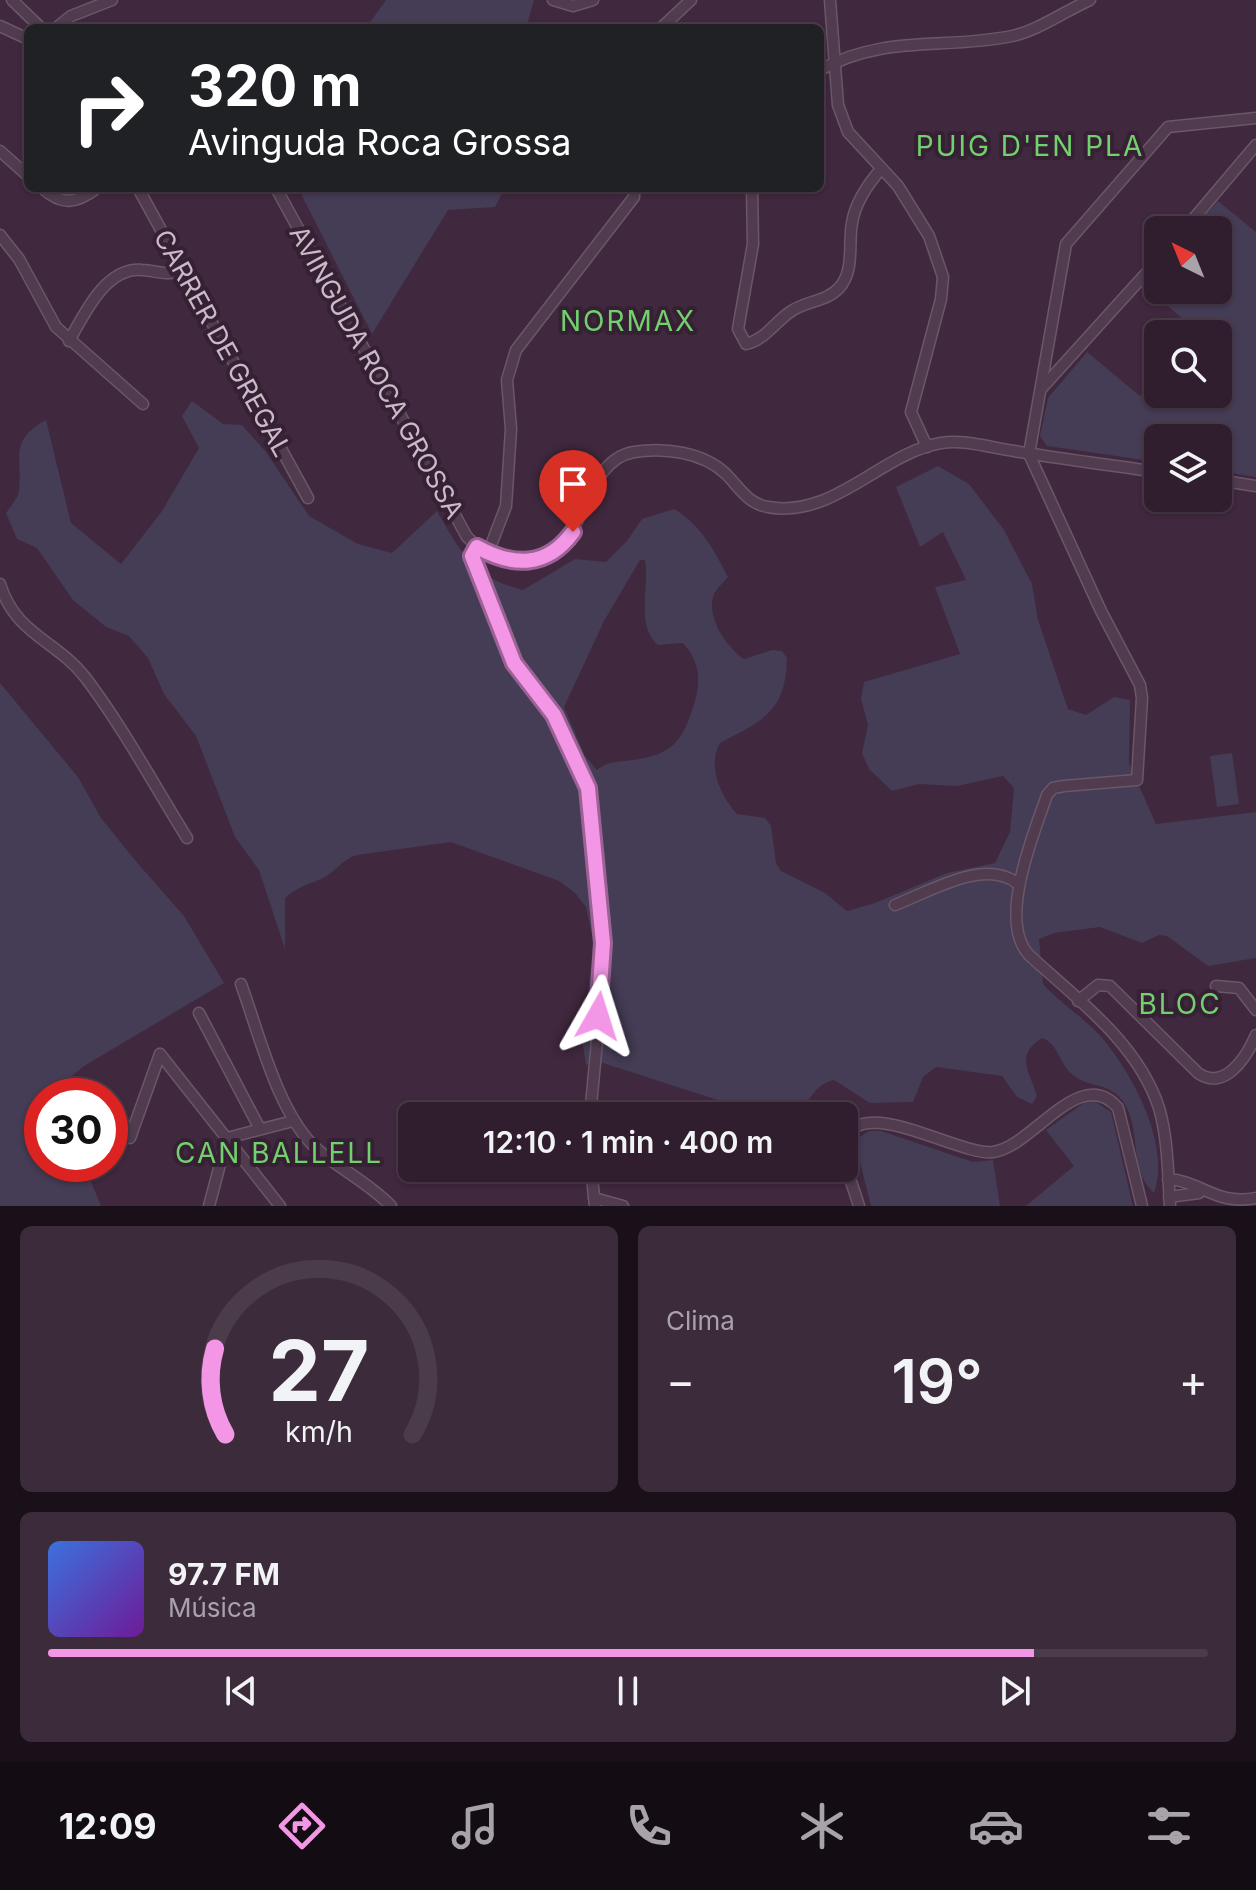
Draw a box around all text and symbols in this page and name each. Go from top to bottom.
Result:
text: 320 m [188,52,362,120]
icon: right [56,56,160,160]
text: Avinguda Roca Grossa [188,120,571,164]
district label: PUIG D'EN PLA [916,129,1144,163]
north arrow [1144,216,1232,304]
map controls [1144,216,1232,512]
street label: AVINGUDA ROCA GROSSA [283,220,471,524]
street label: CARRER DE GREGAL [148,224,298,462]
district label: NORMAX [560,304,696,338]
button: search [1144,320,1232,408]
button: layers [1144,424,1232,512]
pin [539,450,607,532]
icon: arrive [551,462,595,506]
position arrow [556,974,640,1058]
district label: BLOC [1138,987,1222,1021]
speed limit sign: 30 [24,1078,128,1182]
text: 12:10 · 1 min · 400 m [483,1124,773,1160]
district label: CAN BALLELL [175,1136,383,1170]
text: Clima [666,1305,735,1336]
text: 27 [269,1320,369,1421]
text: 19° [891,1345,983,1417]
text: − [666,1354,695,1408]
text: + [1179,1354,1208,1408]
text: km/h [285,1414,353,1449]
text: 97.7 FM [168,1556,280,1592]
text: Música [168,1592,257,1623]
icon: previous [219,1669,263,1713]
icon: pause [606,1669,650,1713]
icon: next [993,1669,1037,1713]
icon: directions [274,1798,330,1854]
icon: music [447,1798,503,1854]
icon: phone [621,1798,677,1854]
icon: climate [794,1798,850,1854]
icon: car [968,1798,1024,1854]
icon: filters [1141,1798,1197,1854]
text: 12:09 [59,1804,157,1848]

